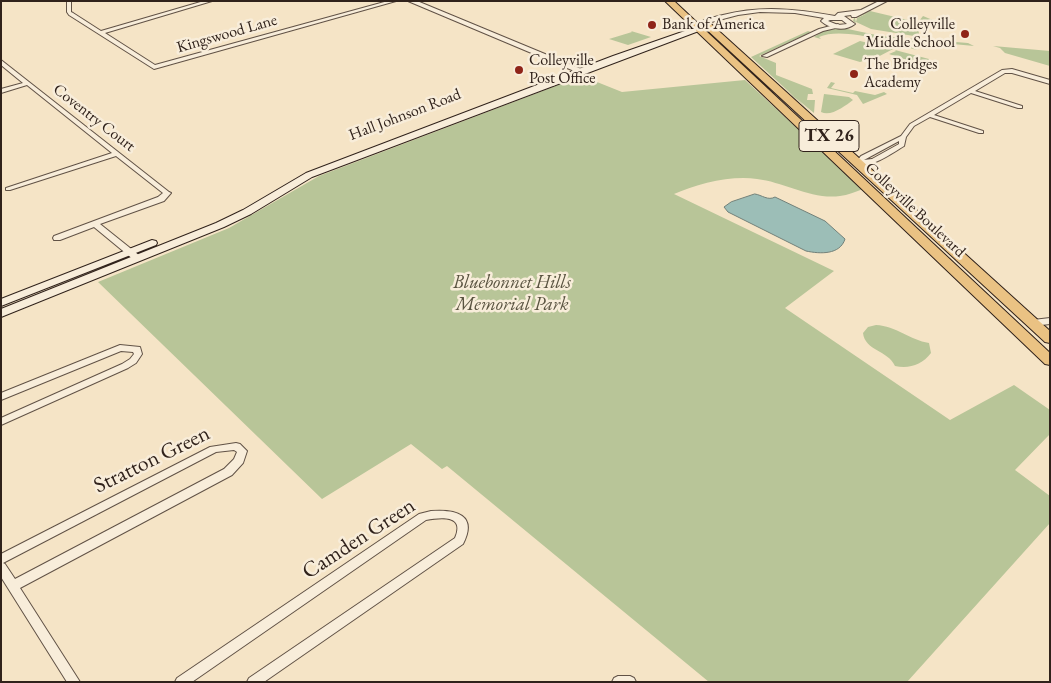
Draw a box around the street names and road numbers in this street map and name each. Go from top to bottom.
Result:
street label: Kingswood Lane [175,11,279,57]
street label: Coventry Court [49,80,139,156]
street label: Hall Johnson Road [346,85,464,145]
road number: TX 26 [799,120,859,152]
street label: Colleyville Boulevard [861,159,969,261]
street label: Stratton Green [90,421,214,499]
street label: Camden Green [298,493,420,585]

